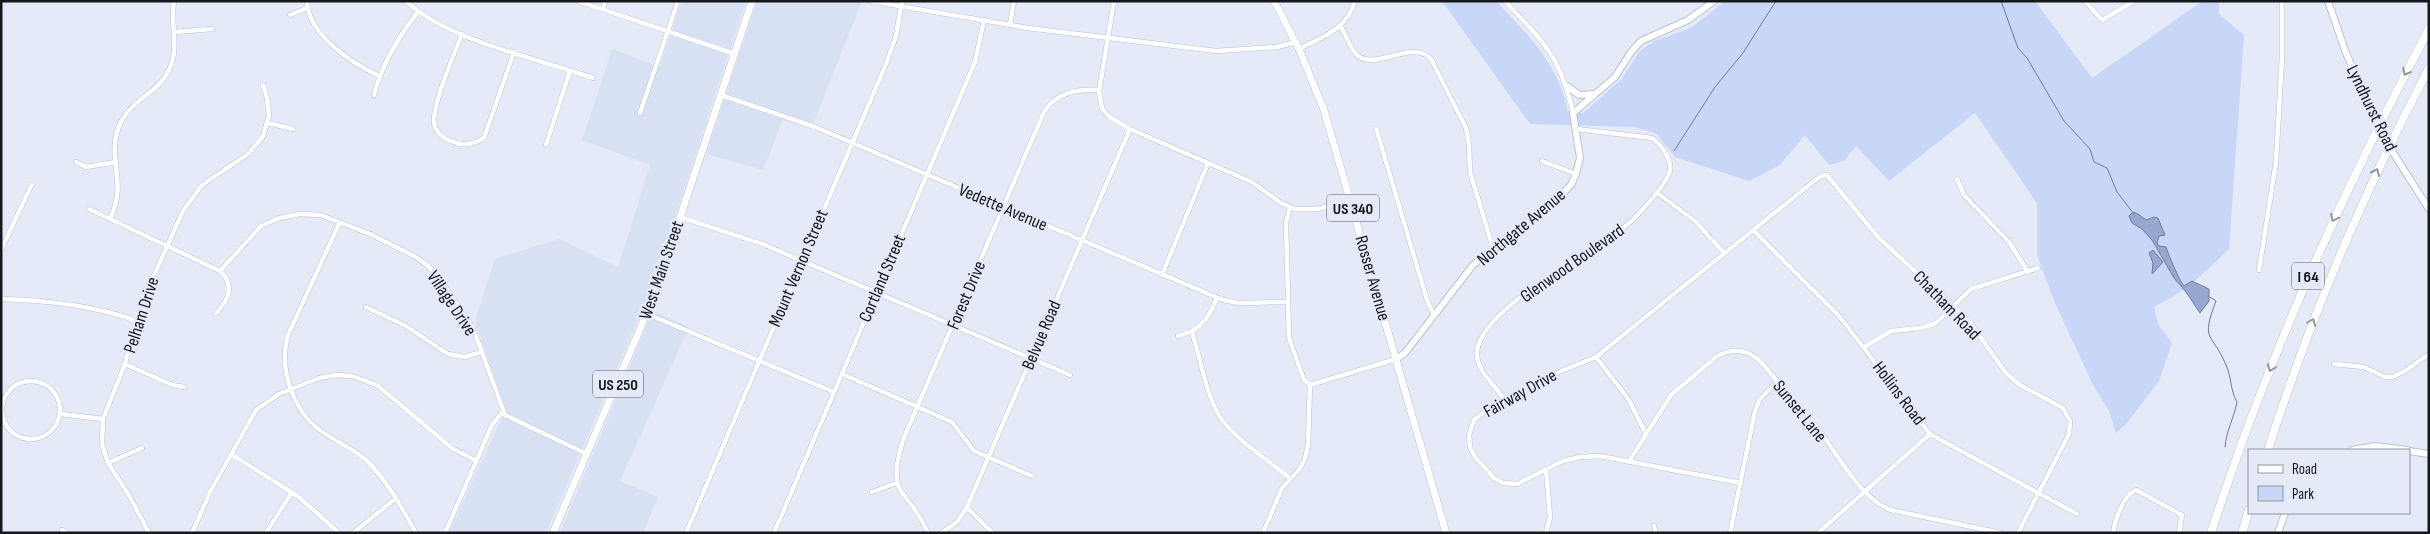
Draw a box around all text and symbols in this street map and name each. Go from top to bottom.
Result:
street label: Lyndhurst Road [2342,62,2401,155]
one-way arrow [2402,67,2412,76]
one-way arrow [2370,168,2381,177]
street label: Vedette Avenue [955,179,1050,236]
street label: Northgate Avenue [1473,184,1570,270]
road number: US 340 [1327,194,1379,222]
street label: Mount Vernon Street [764,206,833,330]
one-way arrow [2330,213,2340,222]
street label: West Main Street [635,218,688,322]
street label: Glenwood Boulevard [1516,220,1628,307]
street label: Cortland Street [855,231,911,325]
street label: Rosser Avenue [1350,233,1395,323]
street label: Forest Drive [943,258,990,333]
road number: I 64 [2292,262,2324,290]
street label: Chatham Road [1909,266,1985,344]
street label: Village Drive [422,267,481,340]
street label: Pelham Drive [119,274,164,356]
street label: Belvue Road [1017,297,1065,373]
one-way arrow [2306,318,2316,326]
street label: Hollins Road [1868,357,1929,429]
one-way arrow [2266,363,2276,371]
street label: Fairway Drive [1480,365,1560,422]
road number: US 250 [593,370,643,398]
street label: Sunset Lane [1768,376,1831,446]
legend [2248,449,2410,514]
text: Road [2292,460,2317,479]
text: Park [2292,485,2314,504]

